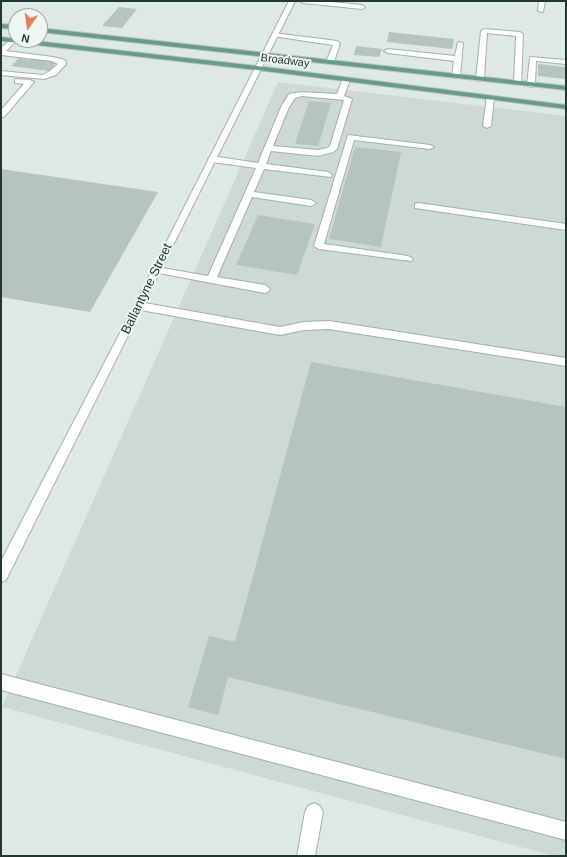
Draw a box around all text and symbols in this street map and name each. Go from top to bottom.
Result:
north arrow [8,8,48,48]
text: N [20,32,31,45]
street label: Broadway [260,51,310,71]
street label: Ballantyne Street [118,241,176,337]

